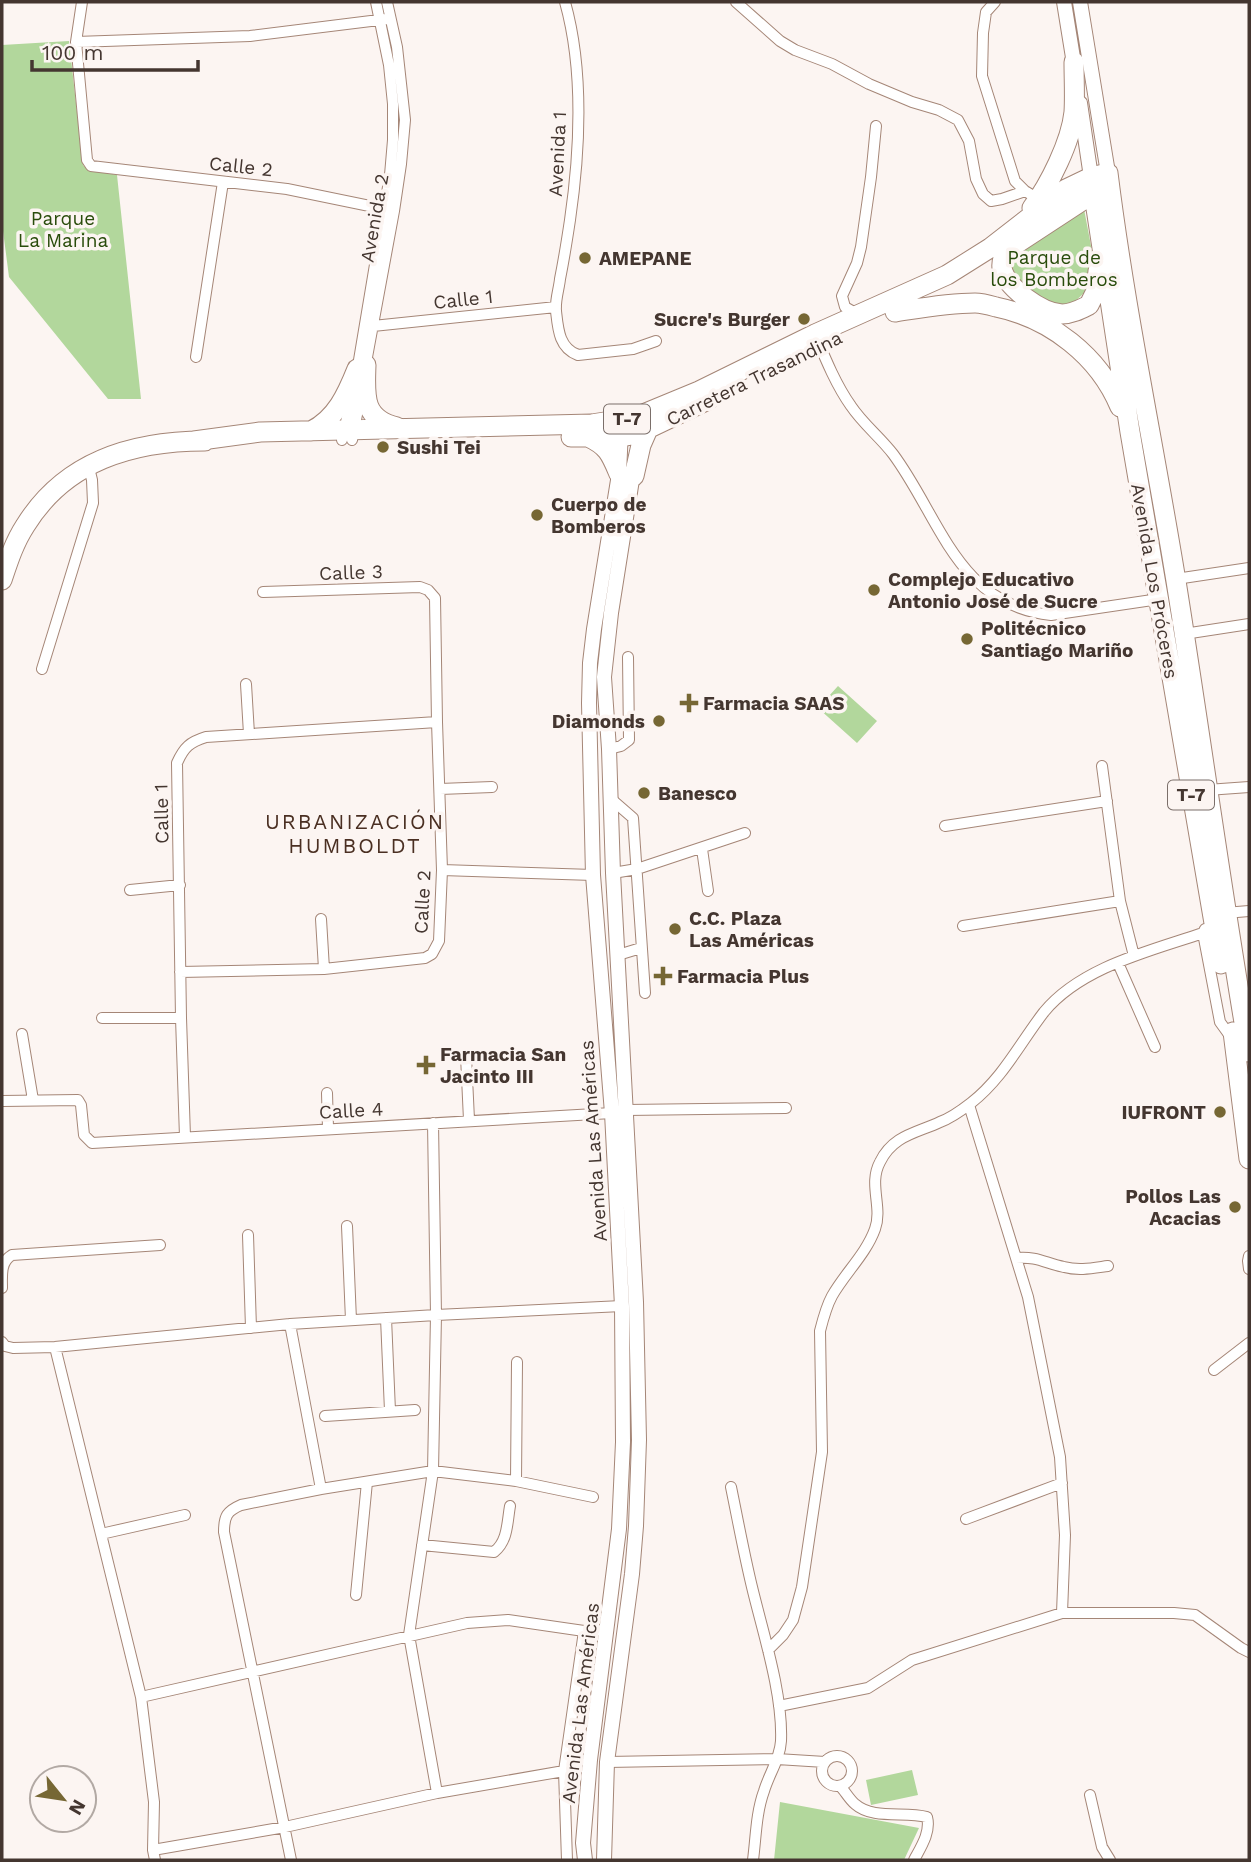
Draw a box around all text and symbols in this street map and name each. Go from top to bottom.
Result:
scale bar [32,28,198,72]
text: 100 m [42,40,104,65]
street label: Avenida 1 [544,111,571,197]
street label: Calle 2 [208,152,274,181]
street label: Avenida 2 [355,172,394,264]
park label: Parque La Marina [18,207,108,252]
park label: Parque de los Bomberos [990,246,1118,291]
place label: AMEPANE [599,247,692,270]
marker: AMEPANE [577,250,593,266]
street label: Calle 1 [432,285,494,314]
place label: Sucre's Burger [654,308,791,331]
marker: Sucre's Burger [796,311,812,327]
street label: Carretera Trasandina [663,326,846,431]
road number: T-7 [604,404,650,433]
place label: Sushi Tei [397,436,481,459]
marker: Sushi Tei [375,439,391,455]
street label: Avenida Los Próceres [1126,482,1183,680]
place label: Cuerpo de Bomberos [551,493,647,538]
marker: Cuerpo de Bomberos [529,507,545,523]
street label: Calle 3 [319,560,383,585]
place label: Complejo Educativo Antonio José de Sucre [888,568,1098,613]
marker: Complejo Educativo Antonio José de Sucre [866,582,882,598]
place label: Politécnico Santiago Mariño [981,617,1133,662]
marker: Politécnico Santiago Mariño [959,631,975,647]
place label: Farmacia SAAS [703,692,844,715]
marker: Farmacia SAAS [681,695,697,711]
place label: Diamonds [552,710,645,733]
marker: Diamonds [651,713,667,729]
road number: T-7 [1168,780,1214,810]
place label: Banesco [658,782,737,805]
street label: Calle 1 [149,784,174,844]
marker: Banesco [636,785,652,801]
district label: URBANIZACIÓN HUMBOLDT [265,809,445,858]
street label: Calle 2 [409,869,436,935]
place label: C.C. Plaza Las Américas [689,907,814,952]
marker: C.C. Plaza Las Américas [667,921,683,937]
place label: Farmacia Plus [677,965,809,988]
marker: Farmacia Plus [655,968,671,984]
street label: Avenida Las Américas [575,1039,612,1242]
place label: Farmacia San Jacinto III [440,1043,566,1088]
marker: Farmacia San Jacinto III [418,1057,434,1073]
street label: Calle 4 [318,1097,384,1124]
place label: IUFRONT [1121,1101,1206,1124]
marker: IUFRONT [1212,1104,1228,1120]
place label: Pollos Las Acacias [1125,1185,1221,1230]
marker: Pollos Las Acacias [1227,1199,1243,1215]
street label: Avenida Las Américas [557,1601,604,1805]
north arrow [28,1764,98,1834]
text: N [64,1795,91,1819]

